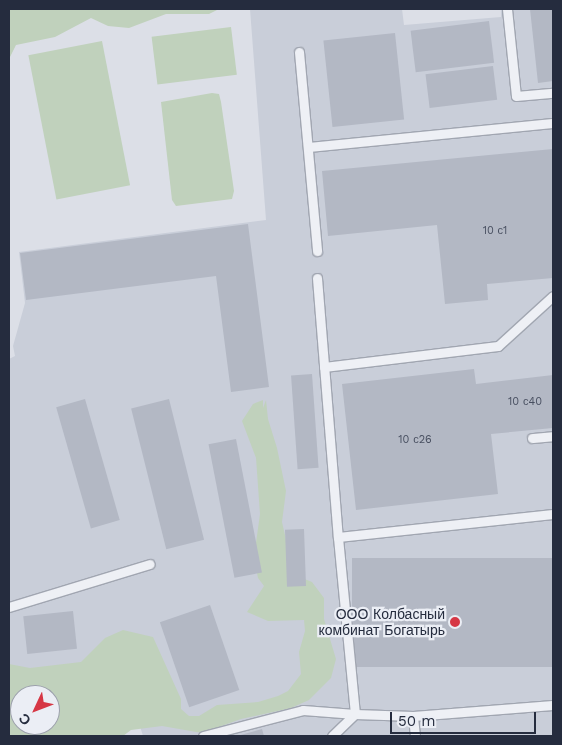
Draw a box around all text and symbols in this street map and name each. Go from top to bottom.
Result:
house number: 10 с1 [483,224,507,238]
house number: 10 с40 [508,395,542,409]
house number: 10 с26 [398,433,432,447]
place label: ООО Колбасный комбинат Богатырь [318,606,445,638]
marker: ООО Колбасный комбинат Богатырь [449,616,461,628]
north arrow [10,685,60,735]
scale bar [392,702,538,734]
text: С [15,710,34,729]
text: 50 m [398,712,435,730]

